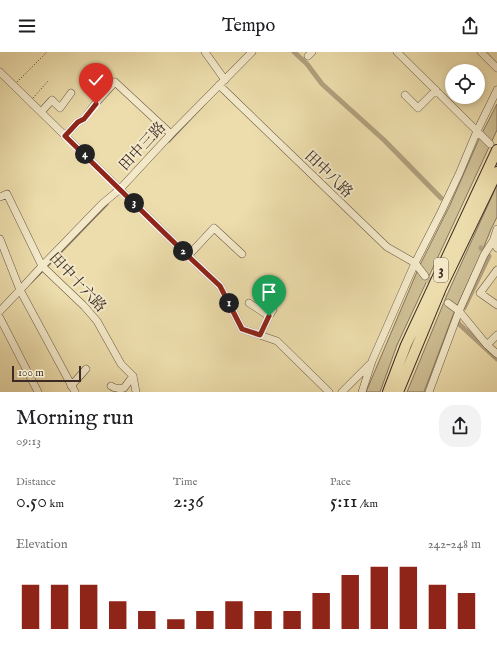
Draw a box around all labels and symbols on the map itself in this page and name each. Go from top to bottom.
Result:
pin [79,63,113,104]
street label: 田中三路 [115,118,170,175]
pin: 4 [75,144,95,164]
street label: 田中八路 [300,147,357,202]
pin: 3 [124,193,144,213]
pin: 2 [173,241,193,261]
street label: 田中十六路 [45,248,110,316]
road number: 3 [434,258,448,282]
pin [252,275,286,316]
pin: 1 [219,293,239,313]
scale bar [12,364,81,383]

